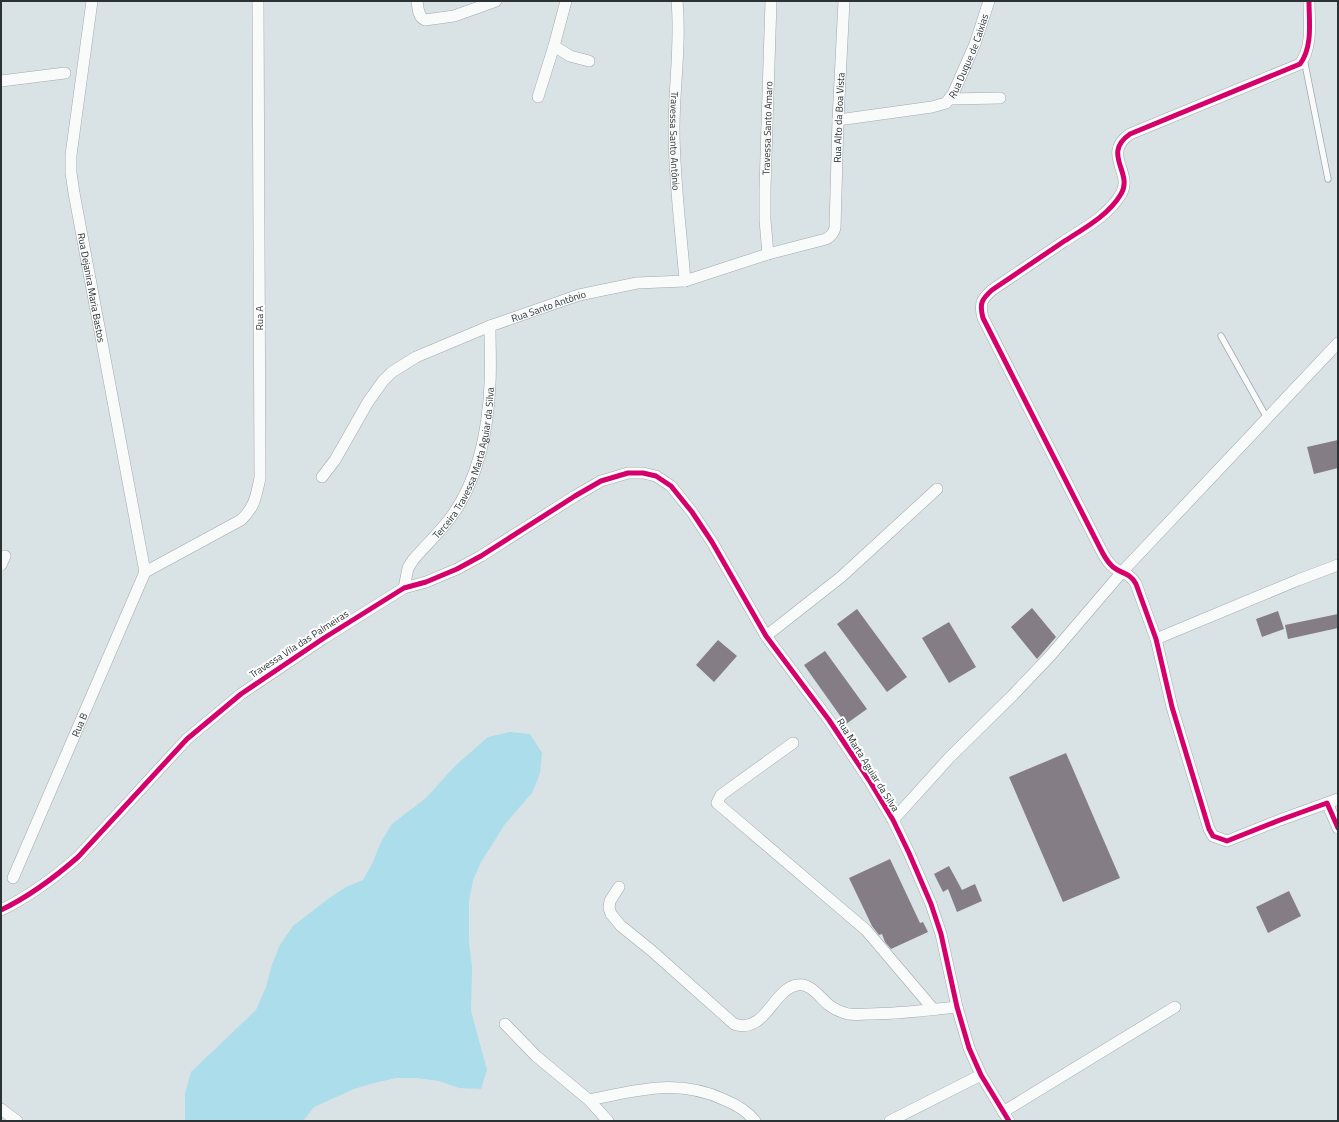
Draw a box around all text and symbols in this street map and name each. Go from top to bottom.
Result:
street label: Rua Duque de Caixias [945,11,992,102]
street label: Rua Alto da Boa Vista [829,72,848,163]
street label: Travessa Santo Amaro [758,81,776,175]
street label: Travessa Santo Antônio [666,91,684,191]
street label: Rua Dejanira Maria Bastos [74,232,109,344]
street label: Rua Santo Antônio [509,286,587,326]
street label: Rua A [252,306,267,330]
street label: Terceira Travessa Marta Aguiar da Silva [429,387,497,542]
street label: Travessa Vila das Palmeiras [246,606,352,682]
street label: Rua B [67,710,91,739]
street label: Rua Marta Aguiar da Silva [833,715,903,815]

